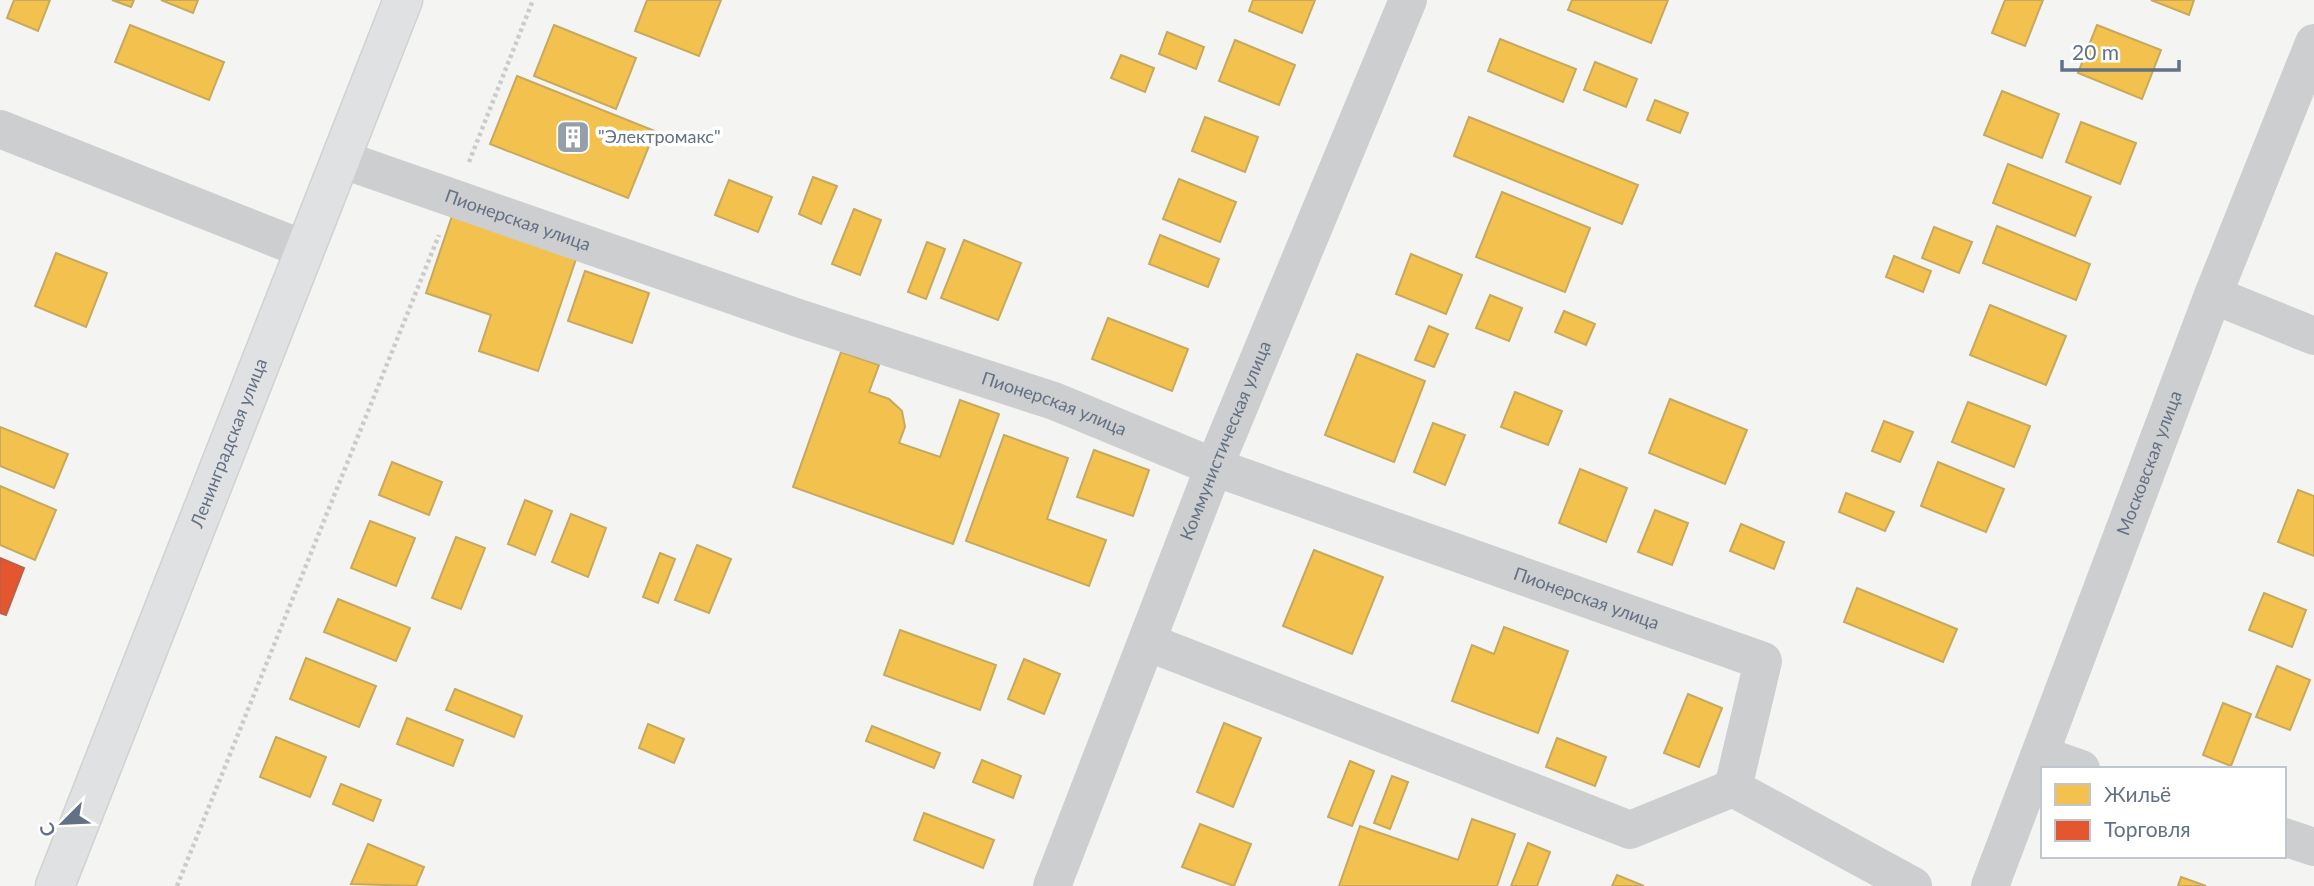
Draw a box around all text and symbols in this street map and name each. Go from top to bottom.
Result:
scale bar [2062,28,2179,72]
text: 20 m [2072,39,2119,64]
building icon: "Электромакс" [554,118,592,156]
place label: "Электромакс" [598,125,721,147]
street label: Пионерская улица [442,184,594,255]
street label: Коммунистическая улица [1175,337,1275,543]
street label: Ленинградская улица [185,355,271,531]
street label: Пионерская улица [979,366,1130,440]
street label: Московская улица [2111,387,2186,538]
street label: Пионерская улица [1511,562,1662,634]
legend [2041,767,2286,858]
text: Жильё [2104,781,2171,806]
north arrow [28,788,98,858]
text: Торговля [2104,816,2191,841]
text: С [34,819,60,841]

